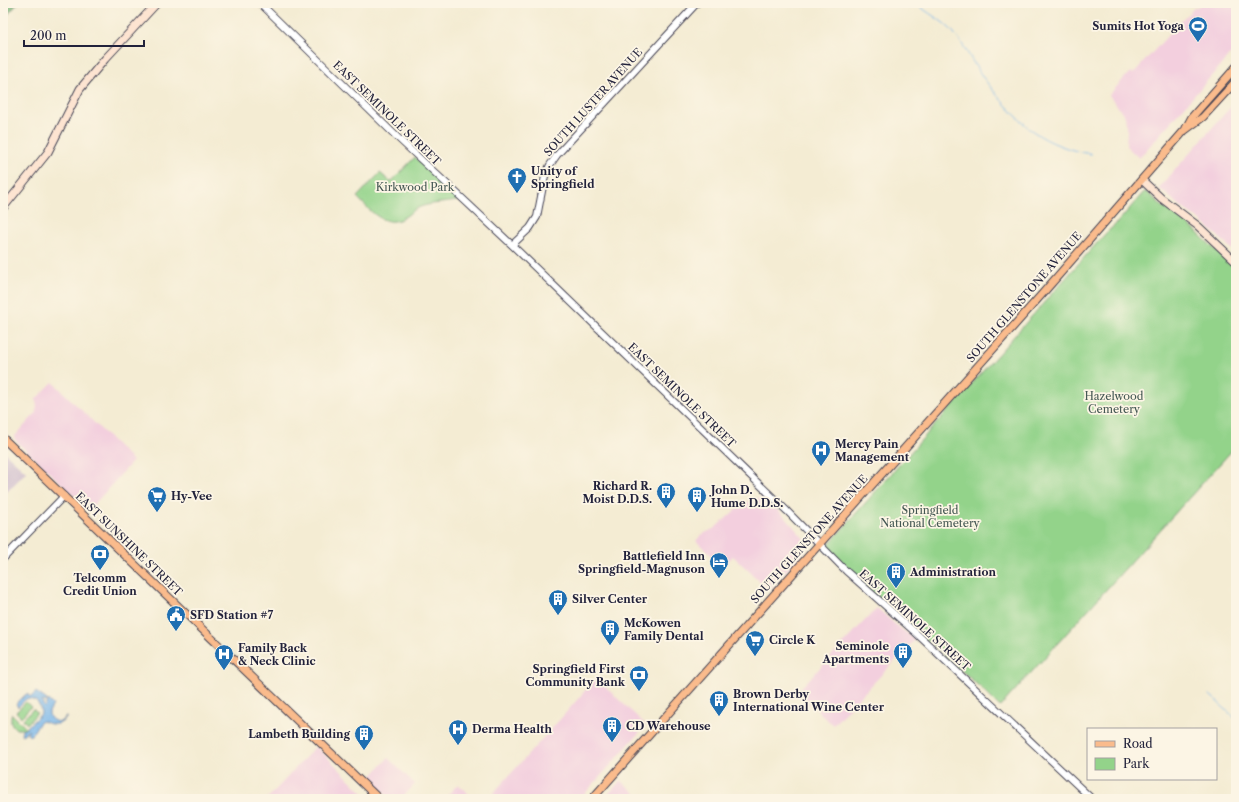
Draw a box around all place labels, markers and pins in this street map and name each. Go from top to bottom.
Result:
sports icon: Sumits Hot Yoga [1187,15,1209,43]
place label: Sumits Hot Yoga [1092,19,1185,33]
place label: Unity of Springfield [531,164,595,191]
church icon: Unity of Springfield [506,166,528,194]
place label: Mercy Pain Management [835,437,910,464]
hospital icon: Mercy Pain Management [810,439,832,467]
place label: Richard R. Moist D.D.S. [583,479,652,506]
building icon: Richard R. Moist D.D.S. [655,481,677,509]
place label: John D. Hume D.D.S. [709,483,783,510]
supermarket icon: Hy-Vee [146,485,168,513]
building icon: John D. Hume D.D.S. [686,485,708,513]
place label: Hy-Vee [171,489,213,503]
bank icon: Telcomm Credit Union [89,543,111,571]
place label: Battlefield Inn Springfield-Magnuson [578,549,705,576]
hotel icon: Battlefield Inn Springfield-Magnuson [708,551,730,579]
building icon: Administration [885,561,907,589]
place label: Administration [909,565,996,579]
place label: Telcomm Credit Union [63,571,137,598]
building icon: Silver Center [547,588,569,616]
place label: Silver Center [572,592,648,606]
public building icon: SFD Station #7 [165,604,187,632]
place label: SFD Station #7 [190,608,274,622]
place label: McKowen Family Dental [624,616,704,643]
building icon: McKowen Family Dental [599,618,621,646]
supermarket icon: Circle K [744,629,766,657]
place label: Circle K [769,633,816,647]
place label: Seminole Apartments [821,639,889,666]
place label: Family Back & Neck Clinic [238,641,316,668]
building icon: Seminole Apartments [892,641,914,669]
hospital icon: Family Back & Neck Clinic [213,643,235,671]
place label: Springfield First Community Bank [526,662,626,689]
bank icon: Springfield First Community Bank [628,664,650,692]
place label: Brown Derby International Wine Center [733,687,885,714]
building icon: Brown Derby International Wine Center [708,689,730,717]
building icon: CD Warehouse [601,715,623,743]
hospital icon: Derma Health [447,718,469,746]
place label: CD Warehouse [626,719,711,733]
place label: Derma Health [472,722,553,736]
building icon: Lambeth Building [353,723,375,751]
place label: Lambeth Building [248,727,351,741]

